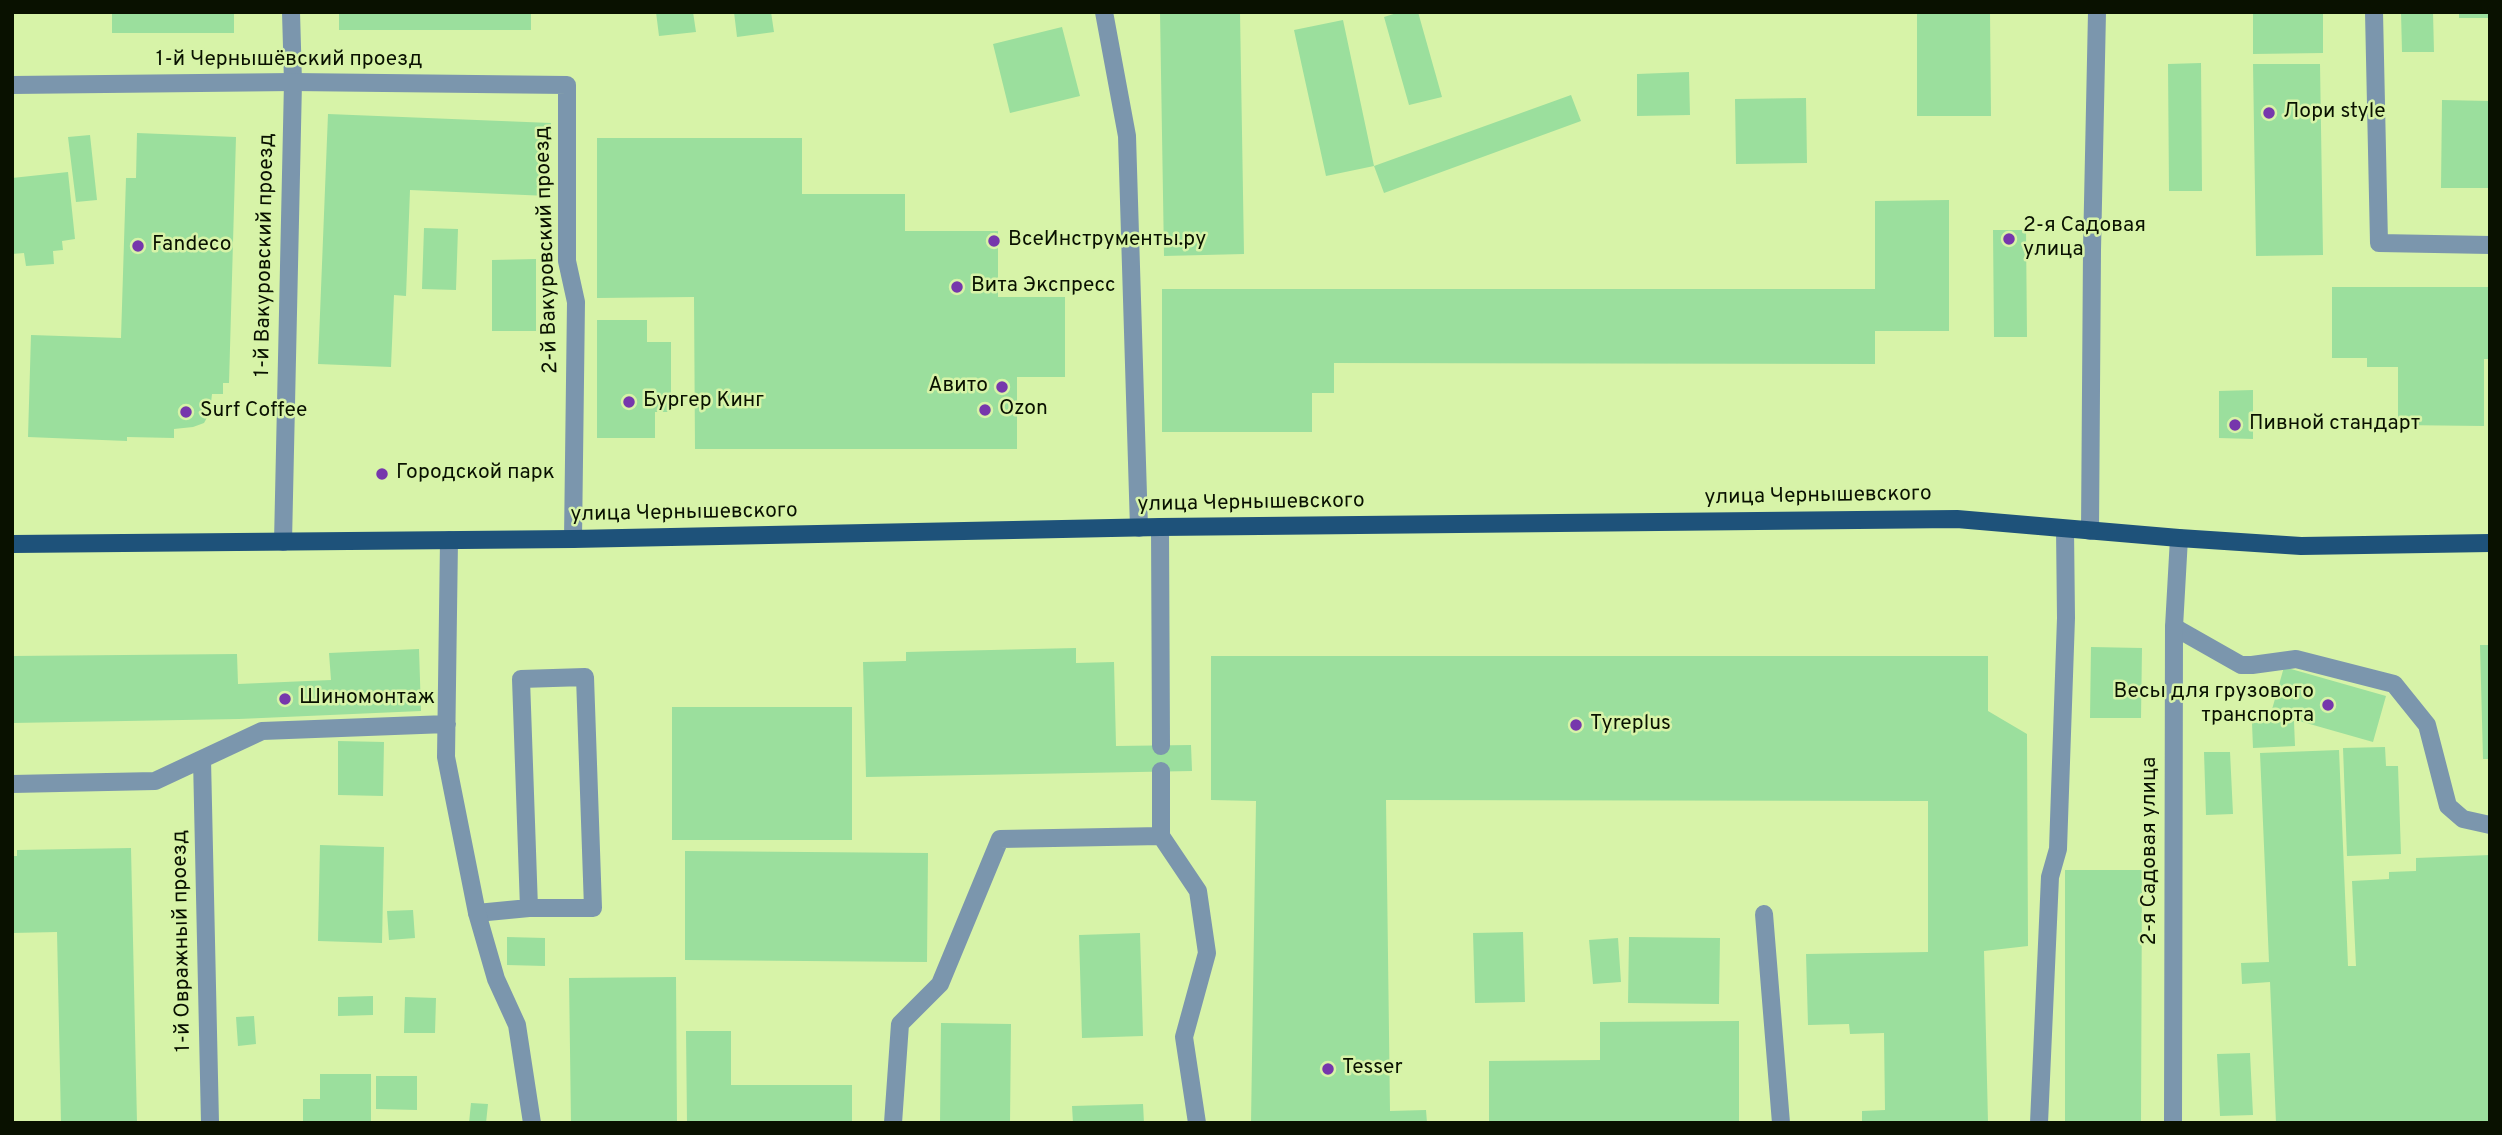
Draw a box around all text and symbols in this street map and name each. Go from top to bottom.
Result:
street label: 1-й Чернышёвский проезд [156,48,422,74]
place label: Лори style [2283,100,2386,126]
marker: Лори style [2261,105,2277,121]
street label: 2-й Вакуровский проезд [531,126,565,374]
street label: 1-й Вакуровский проезд [251,133,281,377]
place label: 2-я Садовая улица [2023,214,2146,264]
place label: ВсеИнструменты.ру [1008,228,1206,254]
marker: 2-я Садовая улица [2001,231,2017,247]
place label: Fandeco [152,233,231,259]
marker: ВсеИнструменты.ру [986,233,1002,249]
marker: Fandeco [130,238,146,254]
place label: Вита Экспресс [971,274,1116,300]
marker: Вита Экспресс [949,279,965,295]
place label: Авито [928,374,988,400]
marker: Авито [994,379,1010,395]
place label: Бургер Кинг [643,389,764,415]
marker: Бургер Кинг [621,394,637,410]
place label: Ozon [999,397,1048,423]
place label: Surf Coffee [200,399,307,425]
marker: Ozon [977,402,993,418]
marker: Surf Coffee [178,404,194,420]
place label: Пивной стандарт [2249,412,2420,438]
marker: Пивной стандарт [2227,417,2243,433]
place label: Городской парк [396,461,555,487]
marker: Городской парк [374,466,390,482]
street label: улица Чернышевского [1704,482,1932,512]
street label: улица Чернышевского [1137,489,1365,519]
street label: улица Чернышевского [570,499,798,529]
place label: Весы для грузового транспорта [2114,680,2314,730]
place label: Шиномонтаж [299,686,435,712]
marker: Шиномонтаж [277,691,293,707]
marker: Весы для грузового транспорта [2320,697,2336,713]
place label: Tyreplus [1590,712,1671,738]
marker: Tyreplus [1568,717,1584,733]
street label: 2-я Садовая улица [2138,757,2164,945]
street label: 1-й Овражный проезд [168,830,198,1052]
place label: Tesser [1342,1056,1403,1082]
marker: Tesser [1320,1061,1336,1077]

